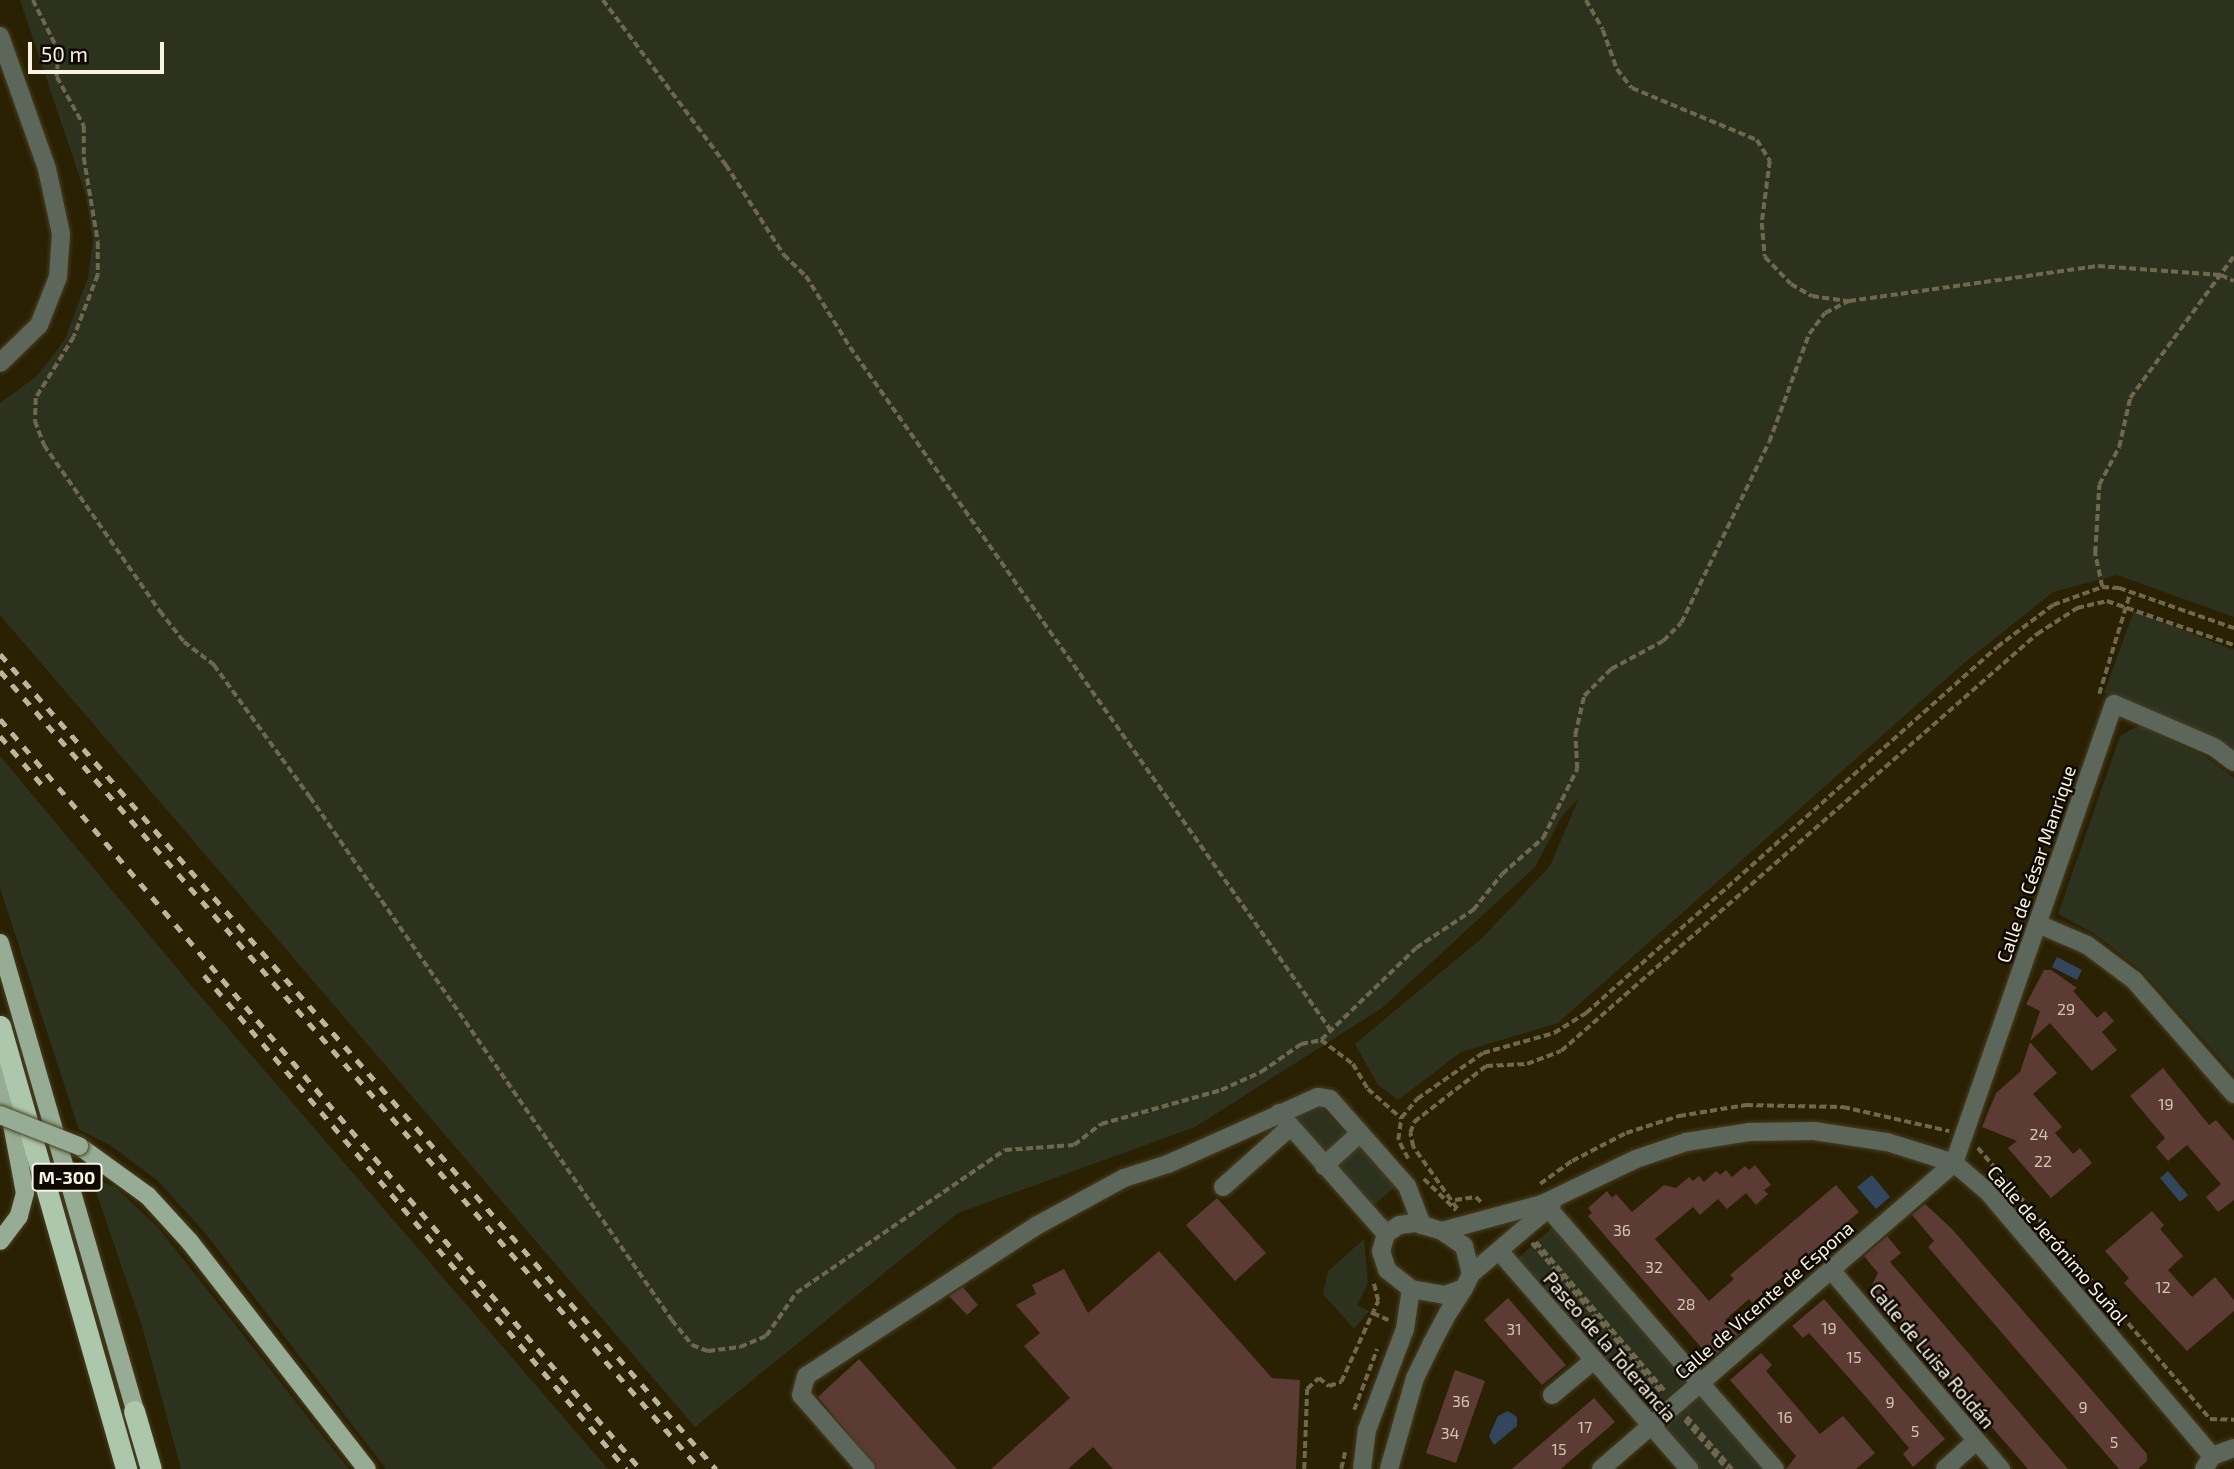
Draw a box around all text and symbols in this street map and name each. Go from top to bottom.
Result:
scale bar [32,28,168,72]
text: 50 m [41,41,88,66]
street label: Calle de César Manrique [1991,762,2081,966]
house number: 29 [2057,999,2075,1019]
house number: 19 [2158,1094,2174,1114]
house number: 24 [2030,1124,2048,1144]
house number: 22 [2034,1151,2052,1171]
street label: Calle de Jerónimo Suñol [1983,1161,2133,1329]
road number: M-300 [30,1162,104,1192]
street label: Calle de Vicente de Espona [1670,1216,1858,1384]
house number: 36 [1613,1220,1631,1240]
house number: 32 [1645,1257,1663,1277]
street label: Paseo de la Tolerancia [1539,1267,1681,1427]
house number: 12 [2155,1277,2171,1297]
street label: Calle de Luisa Roldán [1865,1279,1999,1433]
house number: 28 [1677,1294,1695,1314]
house number: 19 [1821,1318,1837,1338]
house number: 31 [1506,1319,1522,1339]
house number: 15 [1847,1347,1861,1367]
house number: 36 [1452,1391,1470,1411]
house number: 9 [1885,1392,1895,1412]
house number: 9 [2078,1397,2088,1417]
house number: 16 [1777,1407,1793,1427]
house number: 17 [1578,1417,1592,1437]
house number: 5 [1911,1421,1919,1441]
house number: 34 [1441,1423,1459,1443]
house number: 5 [2110,1432,2118,1452]
house number: 15 [1552,1439,1566,1459]

